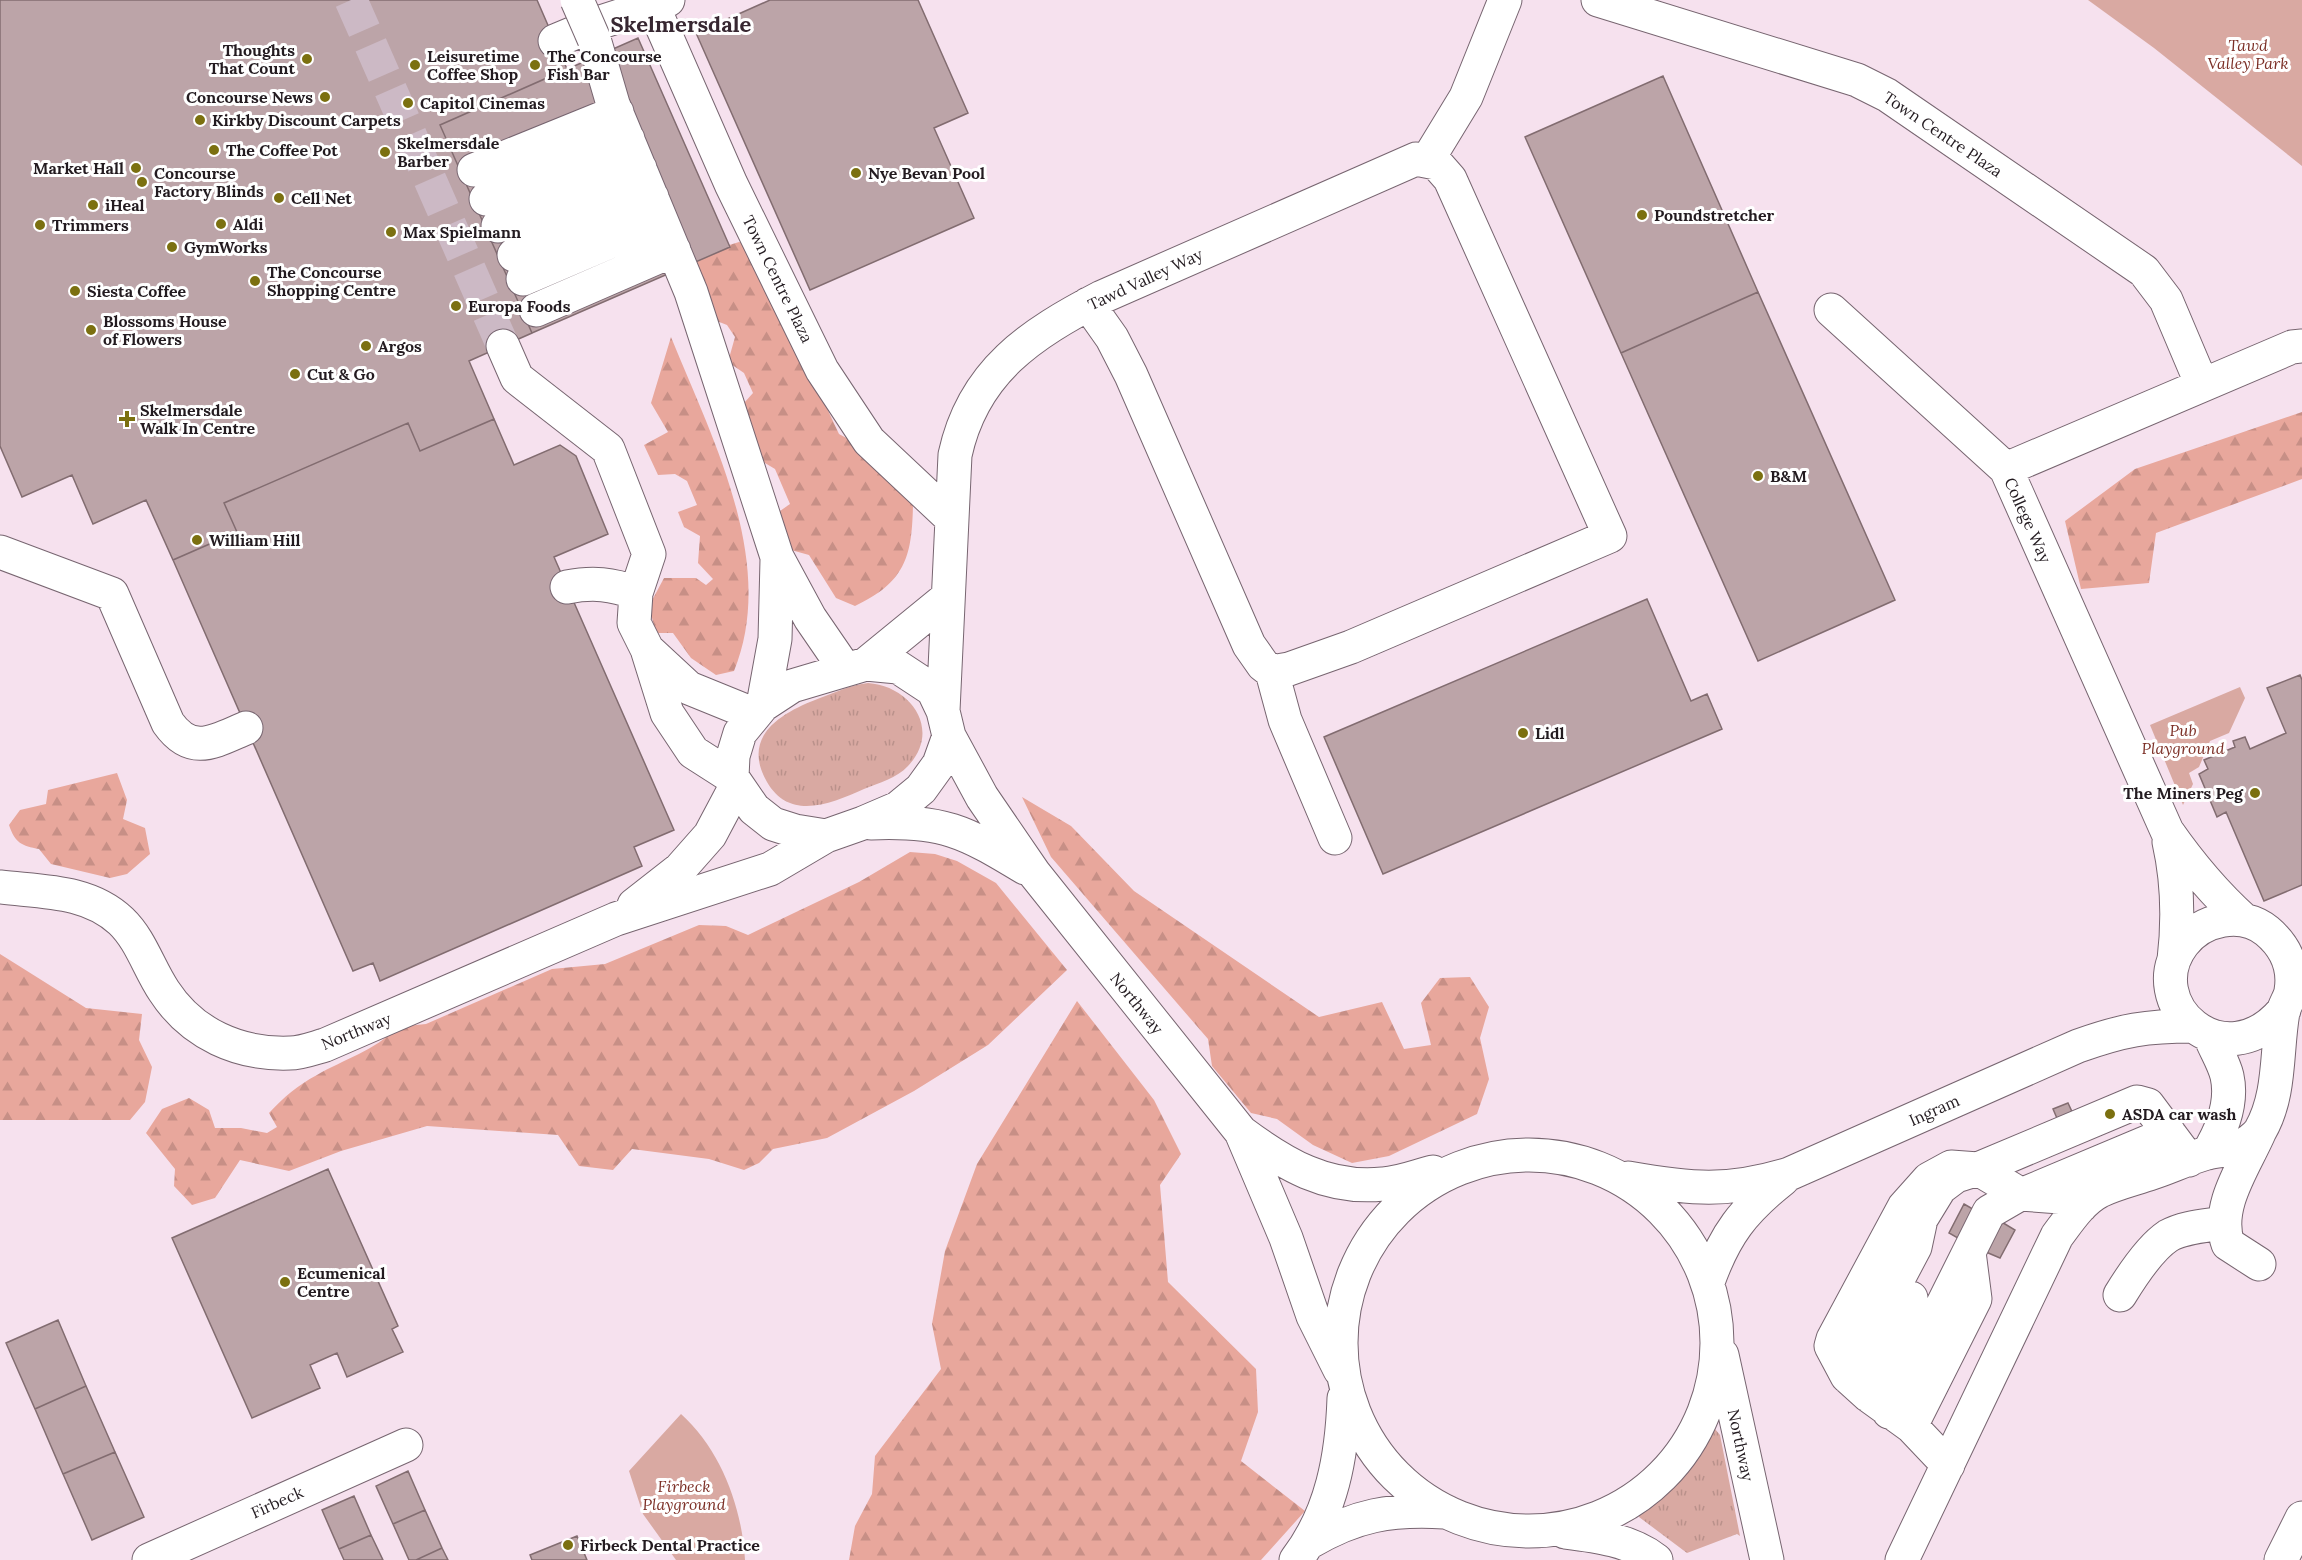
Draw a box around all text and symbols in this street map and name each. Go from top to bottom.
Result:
district label: Skelmersdale [611,10,752,38]
park label: Tawd Valley Park [2208,35,2288,73]
place label: Thoughts That Count [209,40,295,78]
place label: Leisuretime Coffee Shop [427,46,520,84]
place label: The Concourse Fish Bar [547,46,662,84]
marker: Thoughts That Count [300,52,314,66]
marker: Leisuretime Coffee Shop [408,58,422,72]
marker: The Concourse Fish Bar [528,58,542,72]
place label: Concourse News [186,87,313,107]
street label: Town Centre Plaza [1880,87,2006,181]
marker: Concourse News [318,90,332,104]
place label: Capitol Cinemas [420,93,545,113]
marker: Capitol Cinemas [401,96,415,110]
place label: Kirkby Discount Carpets [212,110,401,130]
marker: Kirkby Discount Carpets [193,113,207,127]
place label: Skelmersdale Barber [397,133,500,171]
place label: The Coffee Pot [226,140,338,160]
marker: The Coffee Pot [207,143,221,157]
marker: Skelmersdale Barber [378,145,392,159]
place label: Market Hall [33,158,124,178]
marker: Market Hall [129,161,143,175]
place label: Concourse Factory Blinds [154,163,264,201]
place label: Nye Bevan Pool [868,163,985,183]
marker: Nye Bevan Pool [849,166,863,180]
marker: Concourse Factory Blinds [135,175,149,189]
place label: Cell Net [291,188,352,208]
marker: Cell Net [272,191,286,205]
place label: iHeal [105,195,145,215]
marker: iHeal [86,198,100,212]
place label: Poundstretcher [1654,205,1775,225]
marker: Poundstretcher [1635,208,1649,222]
street label: Town Centre Plaza [738,212,818,346]
place label: Aldi [233,214,263,234]
place label: Trimmers [52,215,129,235]
marker: Aldi [214,217,228,231]
marker: Trimmers [33,218,47,232]
place label: Max Spielmann [403,222,521,242]
marker: Max Spielmann [384,225,398,239]
place label: GymWorks [184,237,268,257]
marker: GymWorks [165,240,179,254]
street label: Tawd Valley Way [1084,243,1206,314]
place label: The Concourse Shopping Centre [267,262,396,300]
marker: The Concourse Shopping Centre [248,274,262,288]
place label: Siesta Coffee [87,281,187,301]
marker: Siesta Coffee [68,284,82,298]
place label: Europa Foods [468,296,571,316]
marker: Europa Foods [449,299,463,313]
place label: Blossoms House of Flowers [103,311,227,349]
marker: Blossoms House of Flowers [84,323,98,337]
place label: Argos [378,336,422,356]
marker: Argos [359,339,373,353]
place label: Cut & Go [307,364,375,384]
marker: Cut & Go [288,367,302,381]
place label: Skelmersdale Walk In Centre [140,400,256,438]
marker: Skelmersdale Walk In Centre [118,410,136,428]
place label: B&M [1770,466,1807,486]
marker: B&M [1751,469,1765,483]
street label: College Way [2000,474,2056,566]
place label: William Hill [209,530,301,550]
marker: William Hill [190,533,204,547]
park label: Pub Playground [2141,720,2225,758]
place label: Lidl [1535,723,1564,743]
marker: Lidl [1516,726,1530,740]
place label: The Miners Peg [2123,783,2244,803]
marker: The Miners Peg [2248,786,2262,800]
street label: Northway [1106,968,1168,1038]
street label: Northway [318,1008,394,1054]
street label: Ingram [1906,1090,1962,1130]
place label: ASDA car wash [2122,1104,2236,1124]
marker: ASDA car wash [2103,1107,2117,1121]
place label: Ecumenical Centre [297,1263,386,1301]
marker: Ecumenical Centre [278,1275,292,1289]
street label: Northway [1724,1407,1759,1483]
park label: Firbeck Playground [642,1476,726,1514]
street label: Firbeck [248,1482,307,1522]
place label: Firbeck Dental Practice [580,1535,760,1555]
marker: Firbeck Dental Practice [561,1538,575,1552]

